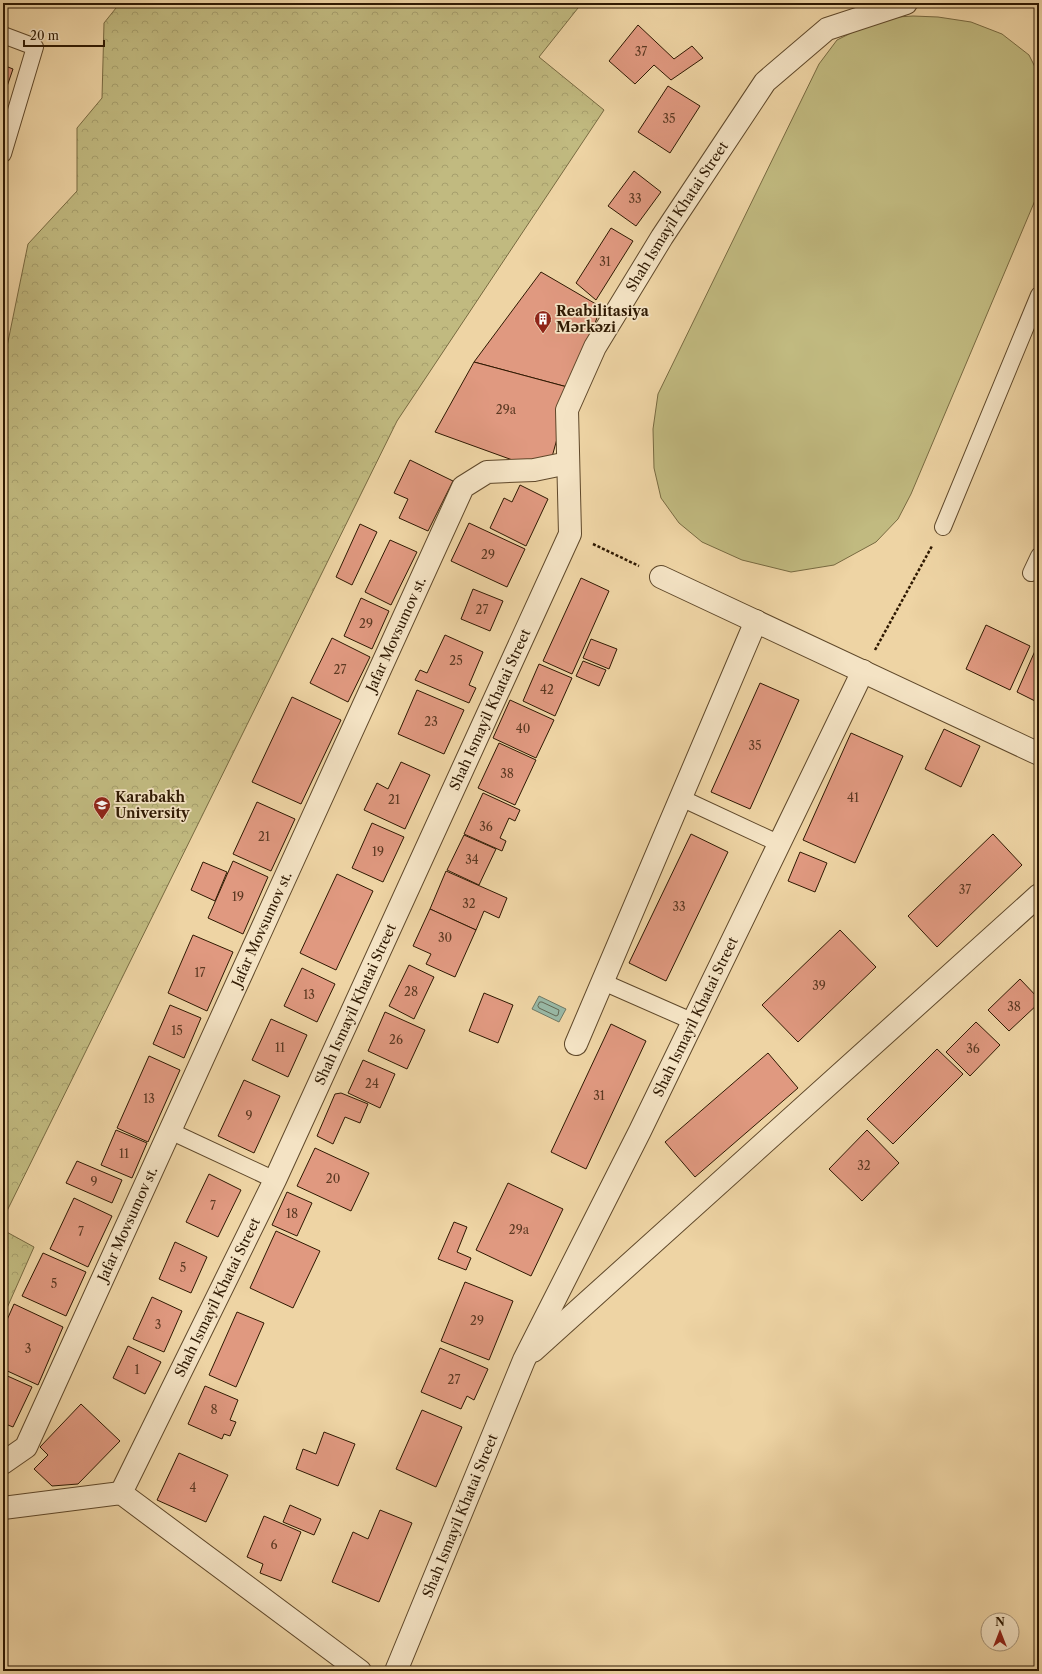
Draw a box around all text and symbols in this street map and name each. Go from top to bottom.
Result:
scale bar [24,22,104,48]
text: 20 m [30,28,59,43]
house number: 37 [635,44,647,59]
house number: 35 [662,111,676,126]
street label: Shah Ismayil Khatai Street [622,138,732,295]
house number: 33 [628,191,642,206]
house number: 31 [599,254,611,269]
place label: Reabilitasiya Mərkəzi [556,302,650,336]
building icon: Reabilitasiya Mərkəzi [533,309,553,334]
house number: 29a [496,402,517,417]
house number: 29 [481,547,495,562]
street label: Jafar Movsumov st. [361,574,430,697]
house number: 27 [476,602,488,617]
house number: 29 [359,616,373,631]
street label: Shah Ismayil Khatai Street [445,626,534,793]
house number: 25 [449,653,463,668]
house number: 27 [334,662,346,677]
house number: 42 [540,682,554,697]
house number: 23 [424,714,438,729]
house number: 40 [516,721,530,736]
house number: 35 [748,738,762,753]
house number: 38 [500,766,514,781]
place label: Karabakh University [115,788,190,822]
house number: 41 [847,790,859,805]
house number: 21 [388,792,400,807]
school or university icon: Karabakh University [92,795,112,820]
house number: 36 [479,819,493,834]
house number: 21 [258,829,270,844]
house number: 19 [372,844,384,859]
house number: 34 [465,852,479,867]
street label: Jafar Movsumov st. [227,869,296,991]
house number: 37 [959,882,971,897]
house number: 19 [232,889,244,904]
house number: 32 [462,896,476,911]
house number: 33 [672,899,686,914]
street label: Shah Ismayil Khatai Street [311,921,400,1088]
house number: 30 [438,930,452,945]
street label: Shah Ismayil Khatai Street [649,934,742,1100]
house number: 17 [195,965,206,980]
house number: 39 [812,978,826,993]
house number: 28 [404,984,418,999]
house number: 13 [303,987,315,1002]
house number: 38 [1007,999,1021,1014]
house number: 15 [171,1023,183,1038]
house number: 26 [389,1032,403,1047]
house number: 11 [275,1040,285,1055]
house number: 36 [966,1041,980,1056]
house number: 24 [365,1076,379,1091]
house number: 31 [593,1088,605,1103]
house number: 13 [143,1091,155,1106]
house number: 9 [245,1108,253,1123]
house number: 11 [119,1146,129,1161]
house number: 32 [857,1158,871,1173]
street label: Jafar Movsumov st. [93,1164,162,1286]
house number: 20 [326,1171,340,1186]
house number: 9 [90,1174,98,1189]
house number: 7 [210,1198,216,1213]
house number: 18 [286,1206,298,1221]
street label: Shah Ismayil Khatai Street [170,1215,264,1380]
house number: 29a [509,1222,530,1237]
house number: 7 [78,1224,84,1239]
house number: 5 [180,1260,186,1275]
house number: 5 [51,1276,57,1291]
house number: 29 [470,1313,484,1328]
house number: 3 [155,1317,161,1332]
house number: 3 [25,1341,31,1356]
house number: 1 [134,1362,140,1377]
house number: 27 [448,1372,460,1387]
house number: 8 [210,1402,218,1417]
street label: Shah Ismayil Khatai Street [418,1431,502,1600]
house number: 4 [190,1480,197,1495]
house number: 6 [270,1537,278,1552]
north arrow [980,1612,1020,1652]
text: N [995,1615,1005,1629]

